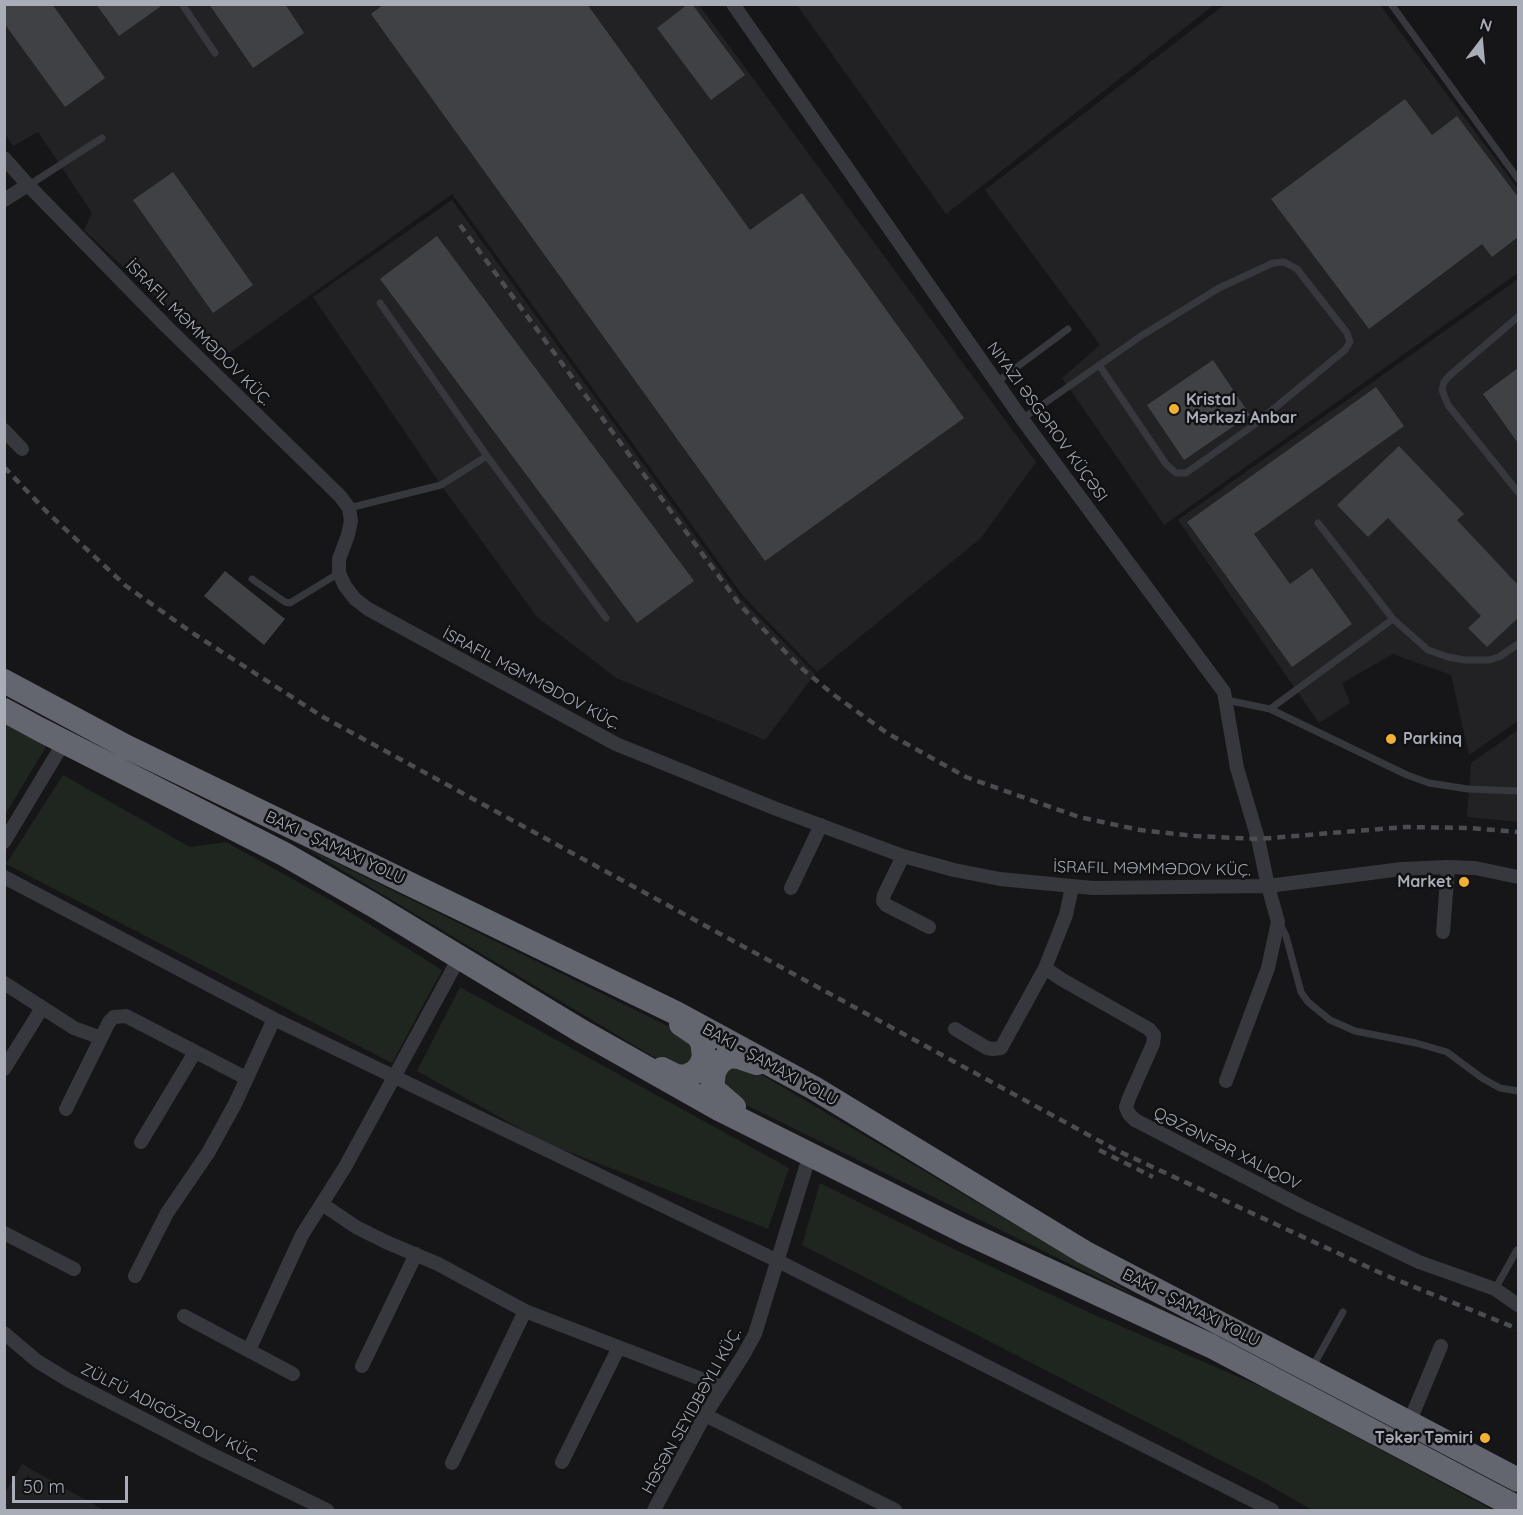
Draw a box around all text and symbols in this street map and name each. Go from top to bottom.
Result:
north arrow [1451,12,1511,72]
text: N [1478,13,1494,36]
street label: İSRAFIL MƏMMƏDOV KÜÇ. [121,256,275,410]
street label: NIYAZI ƏSGƏROV KÜÇƏSI [983,338,1111,506]
place label: Kristal Mərkəzi Anbar [1186,390,1297,428]
marker: Kristal Mərkəzi Anbar [1167,402,1181,416]
street label: İSRAFIL MƏMMƏDOV KÜÇ. [439,624,623,734]
place label: Parkinq [1403,729,1462,749]
marker: Parkinq [1384,732,1398,746]
street label: BAKI - ŞAMAXI YOLU [262,807,408,889]
street label: İSRAFIL MƏMMƏDOV KÜÇ. [1053,858,1251,880]
place label: Market [1397,872,1452,892]
marker: Market [1457,875,1471,889]
street label: BAKI - ŞAMAXI YOLU [699,1020,841,1110]
street label: QƏZƏNFƏR XALIQOV [1150,1104,1304,1194]
street label: BAKI - ŞAMAXI YOLU [1119,1265,1263,1351]
street label: HƏSƏN SEYIDBƏYLI KÜÇ. [638,1325,746,1497]
street label: ZÜLFÜ ADIGÖZƏLOV KÜÇ. [78,1360,262,1466]
place label: Təkər Təmiri [1375,1428,1473,1448]
marker: Təkər Təmiri [1478,1431,1492,1445]
scale bar [15,1464,130,1502]
text: 50 m [23,1475,65,1498]

